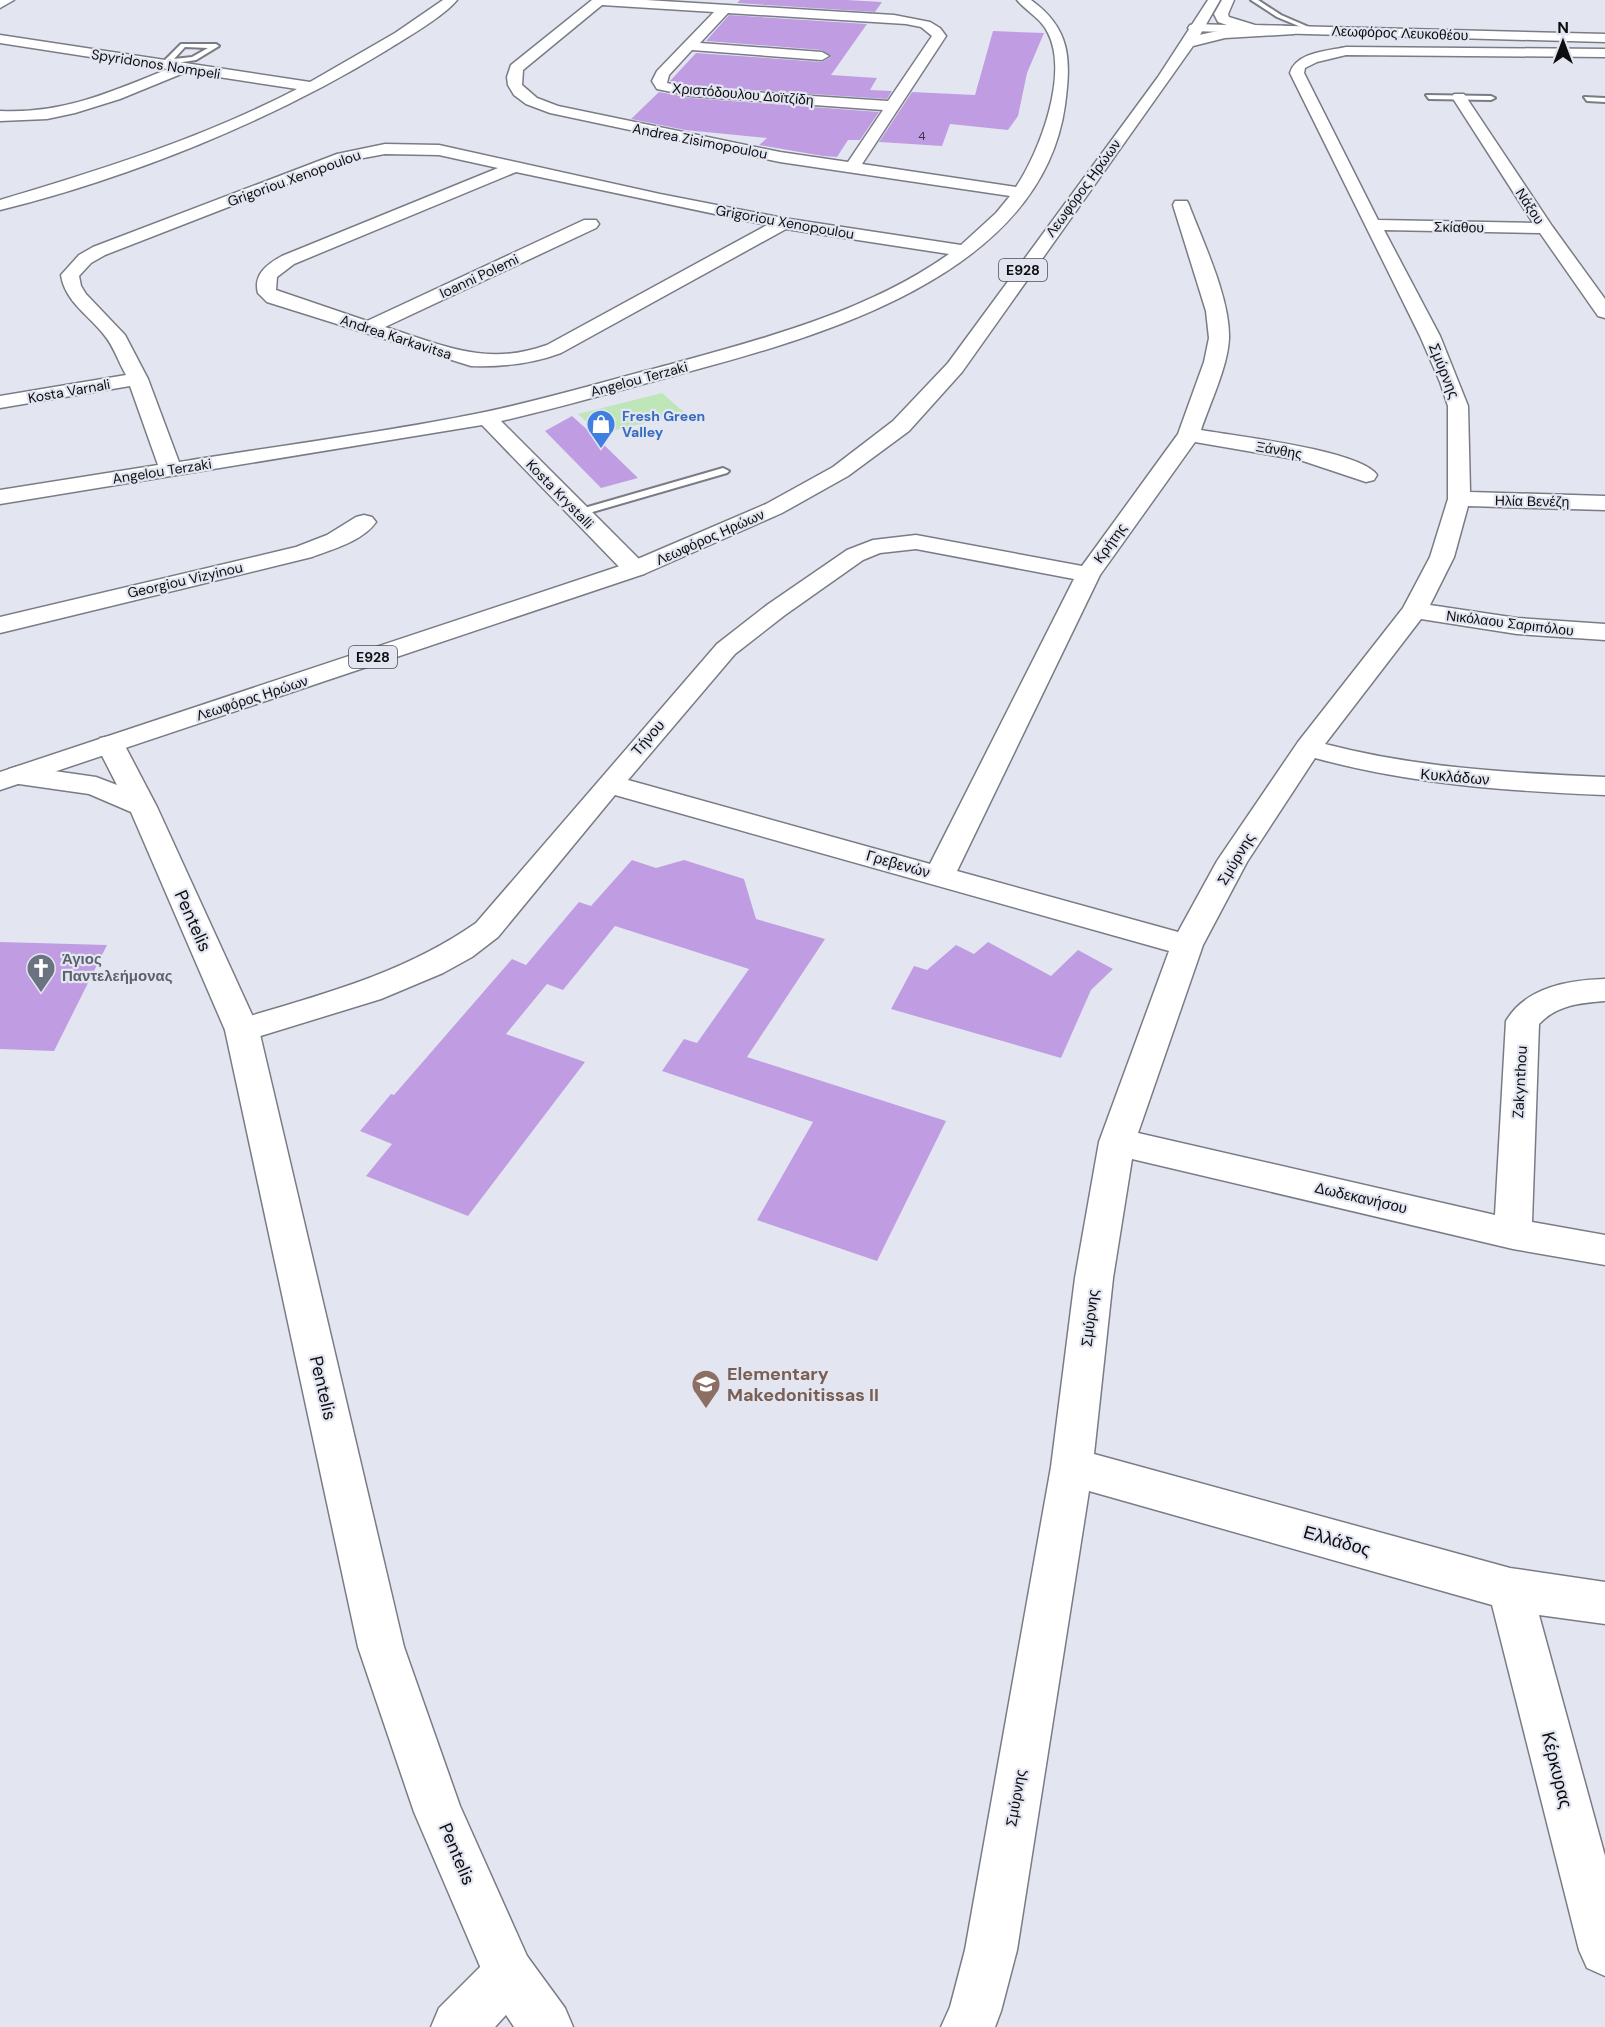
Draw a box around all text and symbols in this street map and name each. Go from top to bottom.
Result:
north arrow [1533,12,1593,72]
text: N [1557,17,1569,38]
street label: Λεωφόρος Λευκοθέου [1331,22,1469,44]
street label: Spyridonos Nompeli [90,45,222,83]
street label: Χριστόδουλου Δοϊτζίδη [671,79,815,109]
street label: Andrea Zisimopoulou [631,119,769,163]
house number: 4 [918,128,926,144]
street label: Λεωφόρος Ηρώων [1041,136,1125,240]
street label: Grigoriou Xenopoulou [225,146,363,210]
street label: Νάξου [1512,185,1548,227]
street label: Grigoriou Xenopoulou [714,201,856,243]
street label: Σκίαθου [1434,218,1484,236]
street label: Ioanni Polemi [437,250,521,302]
road number: E928 [999,259,1047,281]
street label: Andrea Karkavitsa [338,310,454,364]
street label: Σμύρνης [1424,340,1464,402]
street label: Angelou Terzaki [588,357,690,401]
street label: Kosta Varnali [27,375,111,407]
place label: Fresh Green Valley [622,407,705,441]
shop icon: Fresh Green Valley [585,408,617,450]
street label: Ξάνθης [1255,437,1304,463]
street label: Angelou Terzaki [111,454,213,488]
street label: Kosta Krystalli [522,455,598,533]
street label: Ηλία Βενέζη [1495,491,1569,511]
street label: Λεωφόρος Ηρώων [653,505,767,569]
street label: Κρήτης [1089,519,1131,567]
street label: Georgiou Vizyinou [126,558,244,602]
street label: Νικόλαου Σαριπόλου [1445,606,1575,640]
road number: E928 [349,646,397,668]
street label: Λεωφόρος Ηρώων [194,671,310,725]
street label: Τήνου [627,716,669,760]
street label: Κυκλάδων [1420,764,1490,790]
street label: Σμύρνης [1213,829,1259,889]
street label: Γρεβενών [864,845,932,883]
street label: Pentelis [169,886,217,956]
place label: Άγιος Παντελεήμονας [62,949,173,986]
church icon: Άγιος Παντελεήμονας [25,952,57,994]
street label: Zakynthou [1508,1045,1532,1119]
street label: Δωδεκανήσου [1313,1178,1409,1218]
street label: Σμύρνης [1077,1288,1103,1348]
street label: Pentelis [304,1354,342,1422]
place label: Elementary Makedonitissas II [727,1362,879,1407]
school or university icon: Elementary Makedonitissas II [690,1368,722,1410]
street label: Ελλάδος [1301,1520,1374,1562]
street label: Κέρκυρας [1536,1729,1578,1811]
street label: Σμύρνης [1001,1768,1031,1828]
street label: Pentelis [433,1819,481,1889]

